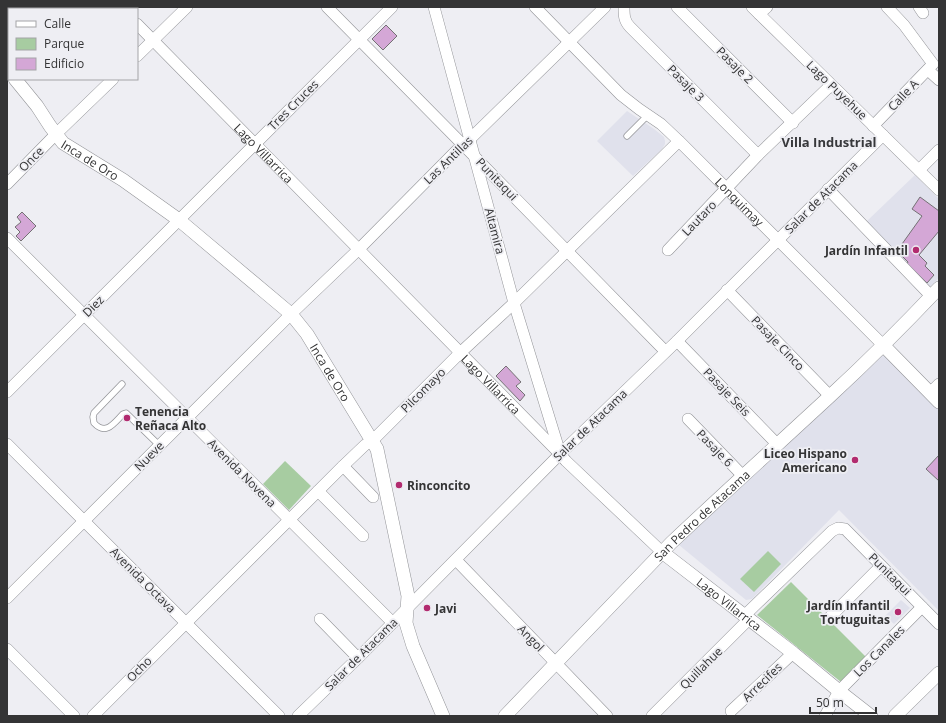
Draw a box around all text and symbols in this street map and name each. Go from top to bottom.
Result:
legend [8,8,138,80]
text: Calle [44,15,71,32]
text: Parque [44,35,84,52]
street label: Pasaje 2 [713,43,757,87]
text: Edificio [44,55,84,72]
street label: Lago Puyehue [803,57,871,124]
street label: Pasaje 3 [664,61,708,105]
street label: Calle A [884,75,923,114]
street label: Tres Cruces [264,76,322,134]
street label: Lago Villarrica [231,119,297,187]
street label: Las Antillas [420,132,477,188]
district label: Villa Industrial [782,133,877,151]
street label: Inca de Oro [58,135,122,184]
street label: Once [15,142,47,175]
street label: Punitaqui [472,154,522,204]
street label: Salar de Atacama [781,157,861,237]
street label: Lonquimay [712,174,768,230]
street label: Lautaro [678,197,720,239]
street label: Altamira [481,206,509,256]
place label: Jardín Infantil [824,242,908,259]
marker: Jardín Infantil [911,245,921,255]
street label: Diez [78,291,108,321]
street label: Pasaje Cinco [748,312,808,374]
street label: Inca de Oro [306,340,354,404]
street label: Lago Villarrica [458,350,525,418]
street label: Pilcomayo [397,364,449,416]
street label: Pasaje Seis [700,364,755,420]
street label: Salar de Atacama [549,385,631,465]
place label: Tenencia Reñaca Alto [135,403,206,434]
marker: Tenencia Reñaca Alto [122,413,132,423]
street label: Pasaje 6 [693,426,737,471]
street label: Avenida Novena [204,435,280,511]
street label: Nueve [130,437,168,475]
place label: Liceo Hispano Americano [764,445,847,476]
marker: Liceo Hispano Americano [850,455,860,465]
street label: San Pedro de Atacama [650,466,753,565]
place label: Rinconcito [407,477,470,494]
marker: Rinconcito [394,480,404,490]
street label: Avenida Octava [106,543,180,617]
street label: Punitaqui [865,549,915,599]
street label: Lago Villarrica [693,573,765,634]
place label: Jardín Infantil Tortuguitas [806,597,890,628]
place label: Javi [434,600,457,617]
marker: Javi [422,603,432,613]
marker: Jardín Infantil Tortuguitas [893,607,903,617]
street label: Salar de Atacama [321,614,401,694]
street label: Angol [514,621,548,655]
street label: Los Canales [850,621,909,680]
street label: Quillahue [676,643,726,693]
street label: Ocho [122,652,156,686]
street label: Arrecifes [738,659,786,705]
scale bar [810,689,876,715]
text: 50 m [816,694,844,711]

